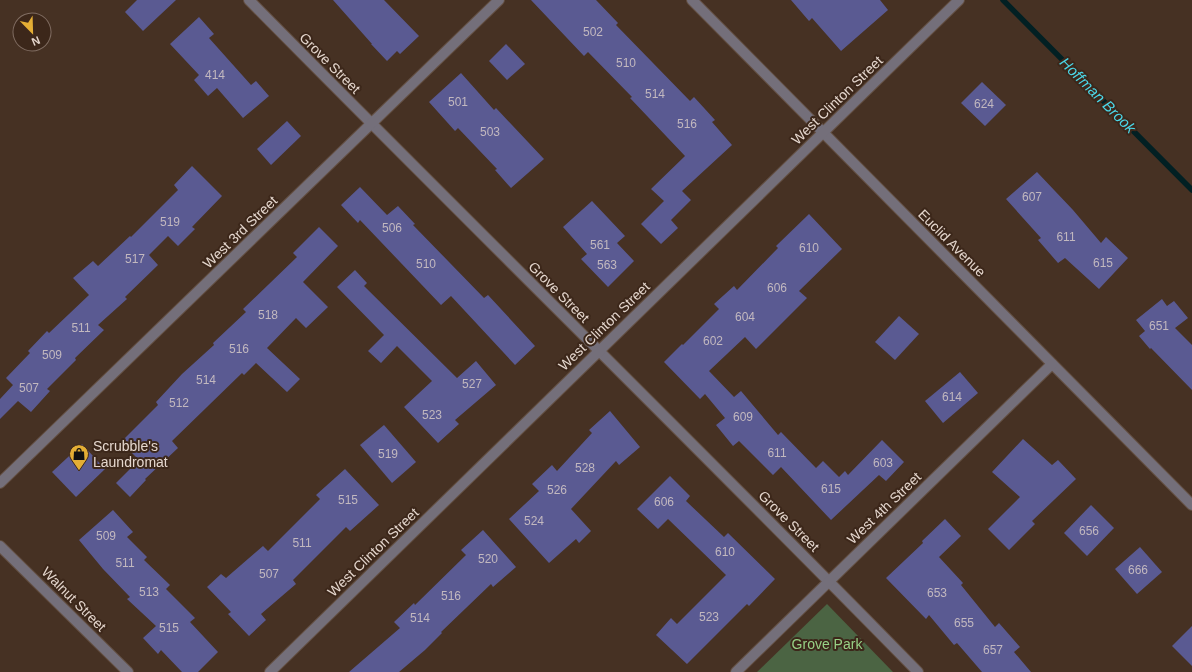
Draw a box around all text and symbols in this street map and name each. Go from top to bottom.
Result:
north arrow [12,12,52,52]
house number: 502 [583,25,603,39]
street label: Grove Street [296,29,364,97]
text: N [30,34,42,48]
street label: West Clinton Street [788,52,886,148]
water label: Hoffman Brook [1057,54,1140,137]
house number: 510 [616,56,636,70]
house number: 414 [205,68,225,82]
house number: 514 [645,87,665,101]
house number: 501 [448,95,468,109]
house number: 624 [974,97,994,111]
house number: 516 [677,117,697,131]
house number: 503 [480,125,500,139]
house number: 607 [1022,190,1042,204]
street label: West 3rd Street [200,192,281,271]
street label: Euclid Avenue [915,206,989,280]
house number: 519 [160,215,180,229]
house number: 506 [382,221,402,235]
house number: 611 [1056,230,1076,244]
house number: 561 [590,238,610,252]
house number: 610 [799,241,819,255]
house number: 517 [125,252,145,266]
house number: 615 [1093,256,1113,270]
house number: 510 [416,257,436,271]
street label: Grove Street [525,258,593,326]
house number: 563 [597,258,617,272]
street label: West Clinton Street [555,278,653,374]
house number: 606 [767,281,787,295]
house number: 518 [258,308,278,322]
house number: 604 [735,310,755,324]
house number: 651 [1149,319,1169,333]
house number: 511 [71,321,91,335]
house number: 602 [703,334,723,348]
house number: 516 [229,342,249,356]
house number: 509 [42,348,62,362]
house number: 514 [196,373,216,387]
house number: 527 [462,377,482,391]
house number: 507 [19,381,39,395]
house number: 614 [942,390,962,404]
house number: 512 [169,396,189,410]
house number: 523 [422,408,442,422]
house number: 609 [733,410,753,424]
place label: Scrubble's Laundromat [93,438,168,470]
shop icon: Scrubble's Laundromat [68,443,90,471]
house number: 611 [767,446,787,460]
house number: 519 [378,447,398,461]
house number: 603 [873,456,893,470]
house number: 528 [575,461,595,475]
street label: West 4th Street [844,469,924,547]
house number: 615 [821,482,841,496]
house number: 526 [547,483,567,497]
street label: Grove Street [755,487,823,555]
house number: 515 [338,493,358,507]
house number: 606 [654,495,674,509]
street label: West Clinton Street [324,504,422,600]
house number: 524 [524,514,544,528]
house number: 656 [1079,524,1099,538]
house number: 509 [96,529,116,543]
house number: 511 [292,536,312,550]
house number: 610 [715,545,735,559]
house number: 520 [478,552,498,566]
house number: 511 [115,556,135,570]
house number: 666 [1128,563,1148,577]
street label: Walnut Street [39,564,110,635]
house number: 507 [259,567,279,581]
house number: 513 [139,585,159,599]
house number: 653 [927,586,947,600]
house number: 516 [441,589,461,603]
house number: 523 [699,610,719,624]
house number: 514 [410,611,430,625]
house number: 655 [954,616,974,630]
house number: 515 [159,621,179,635]
park label: Grove Park [792,636,863,652]
house number: 657 [983,643,1003,657]

